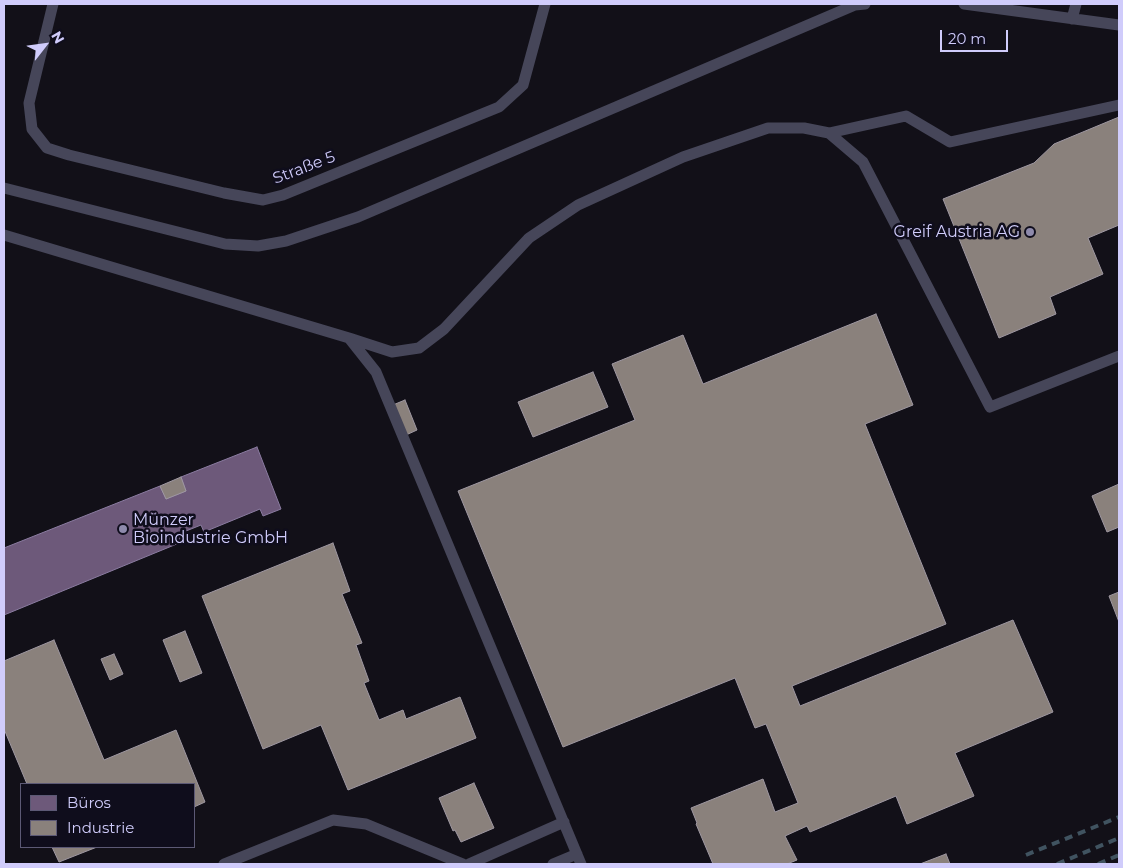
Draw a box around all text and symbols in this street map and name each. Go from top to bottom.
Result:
north arrow [20,20,70,70]
scale bar [943,20,1010,52]
text: N [47,28,69,47]
text: 20 m [948,29,986,48]
street label: Straße 5 [270,147,338,189]
place label: Greif Austria AG [894,222,1020,242]
marker: Greif Austria AG [1024,226,1036,238]
place label: Münzer Bioindustrie GmbH [133,510,288,548]
marker: Münzer Bioindustrie GmbH [117,523,129,535]
legend [20,783,195,848]
text: Büros [67,793,111,812]
text: Industrie [67,818,134,837]

